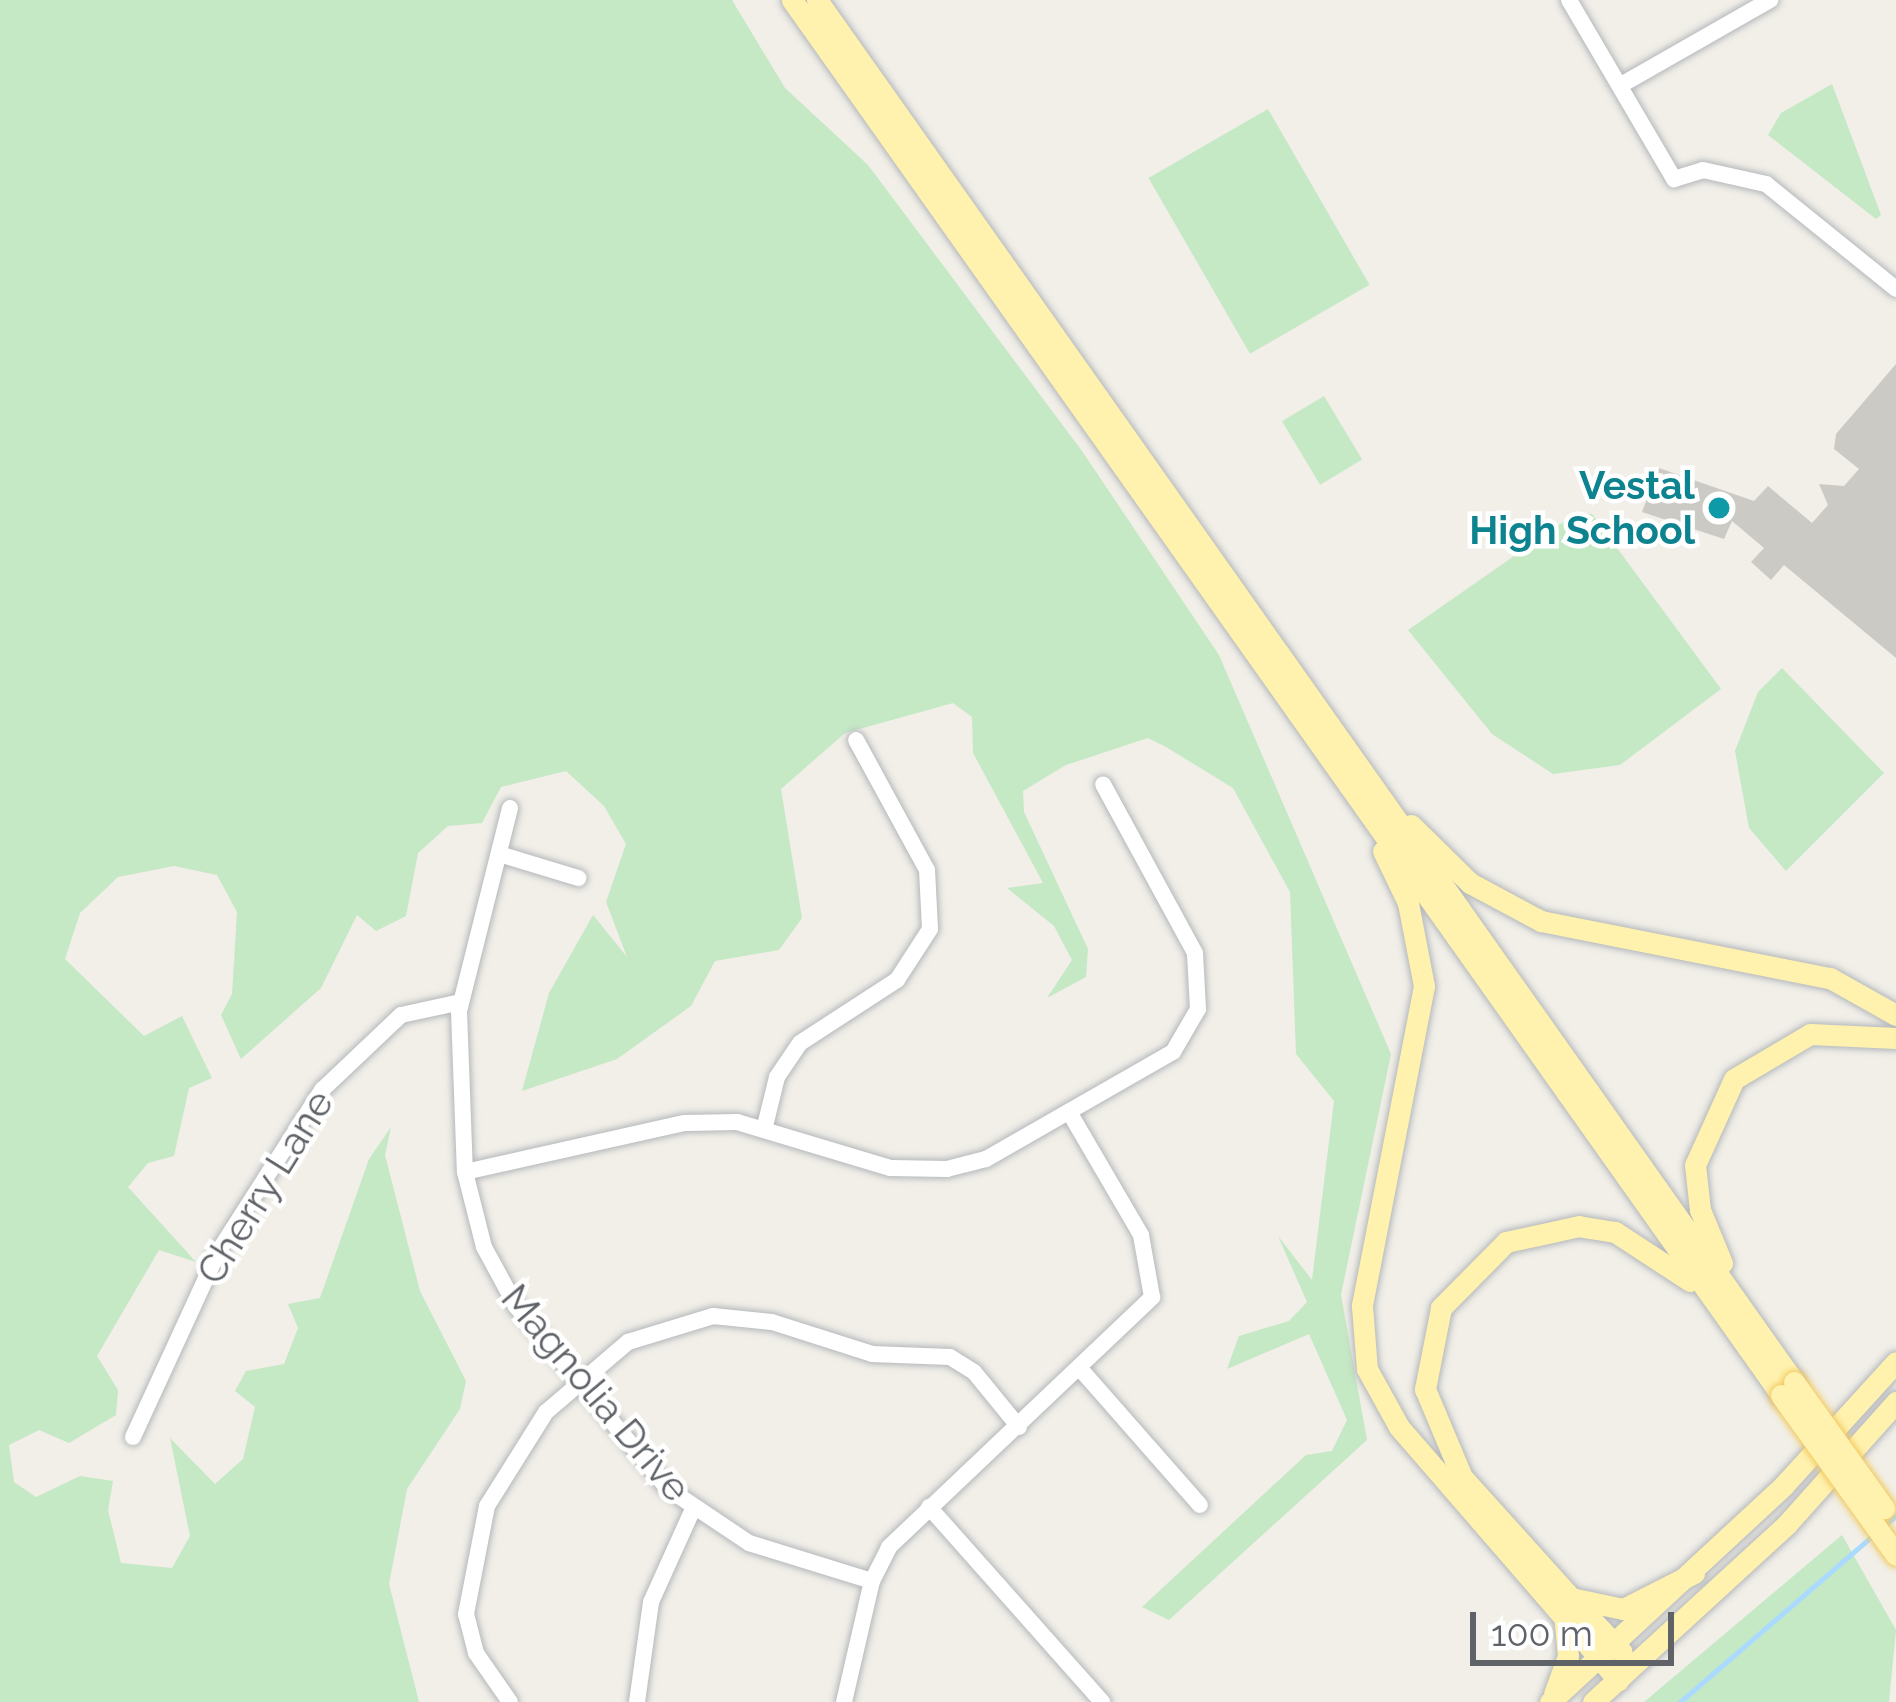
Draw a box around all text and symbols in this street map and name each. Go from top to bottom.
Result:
place label: Vestal High School [1469,463,1695,554]
marker: Vestal High School [1706,495,1732,521]
street label: Cherry Lane [187,1081,343,1293]
street label: Magnolia Drive [492,1275,700,1511]
scale bar [1476,1588,1680,1662]
text: 100 m [1491,1612,1593,1654]

